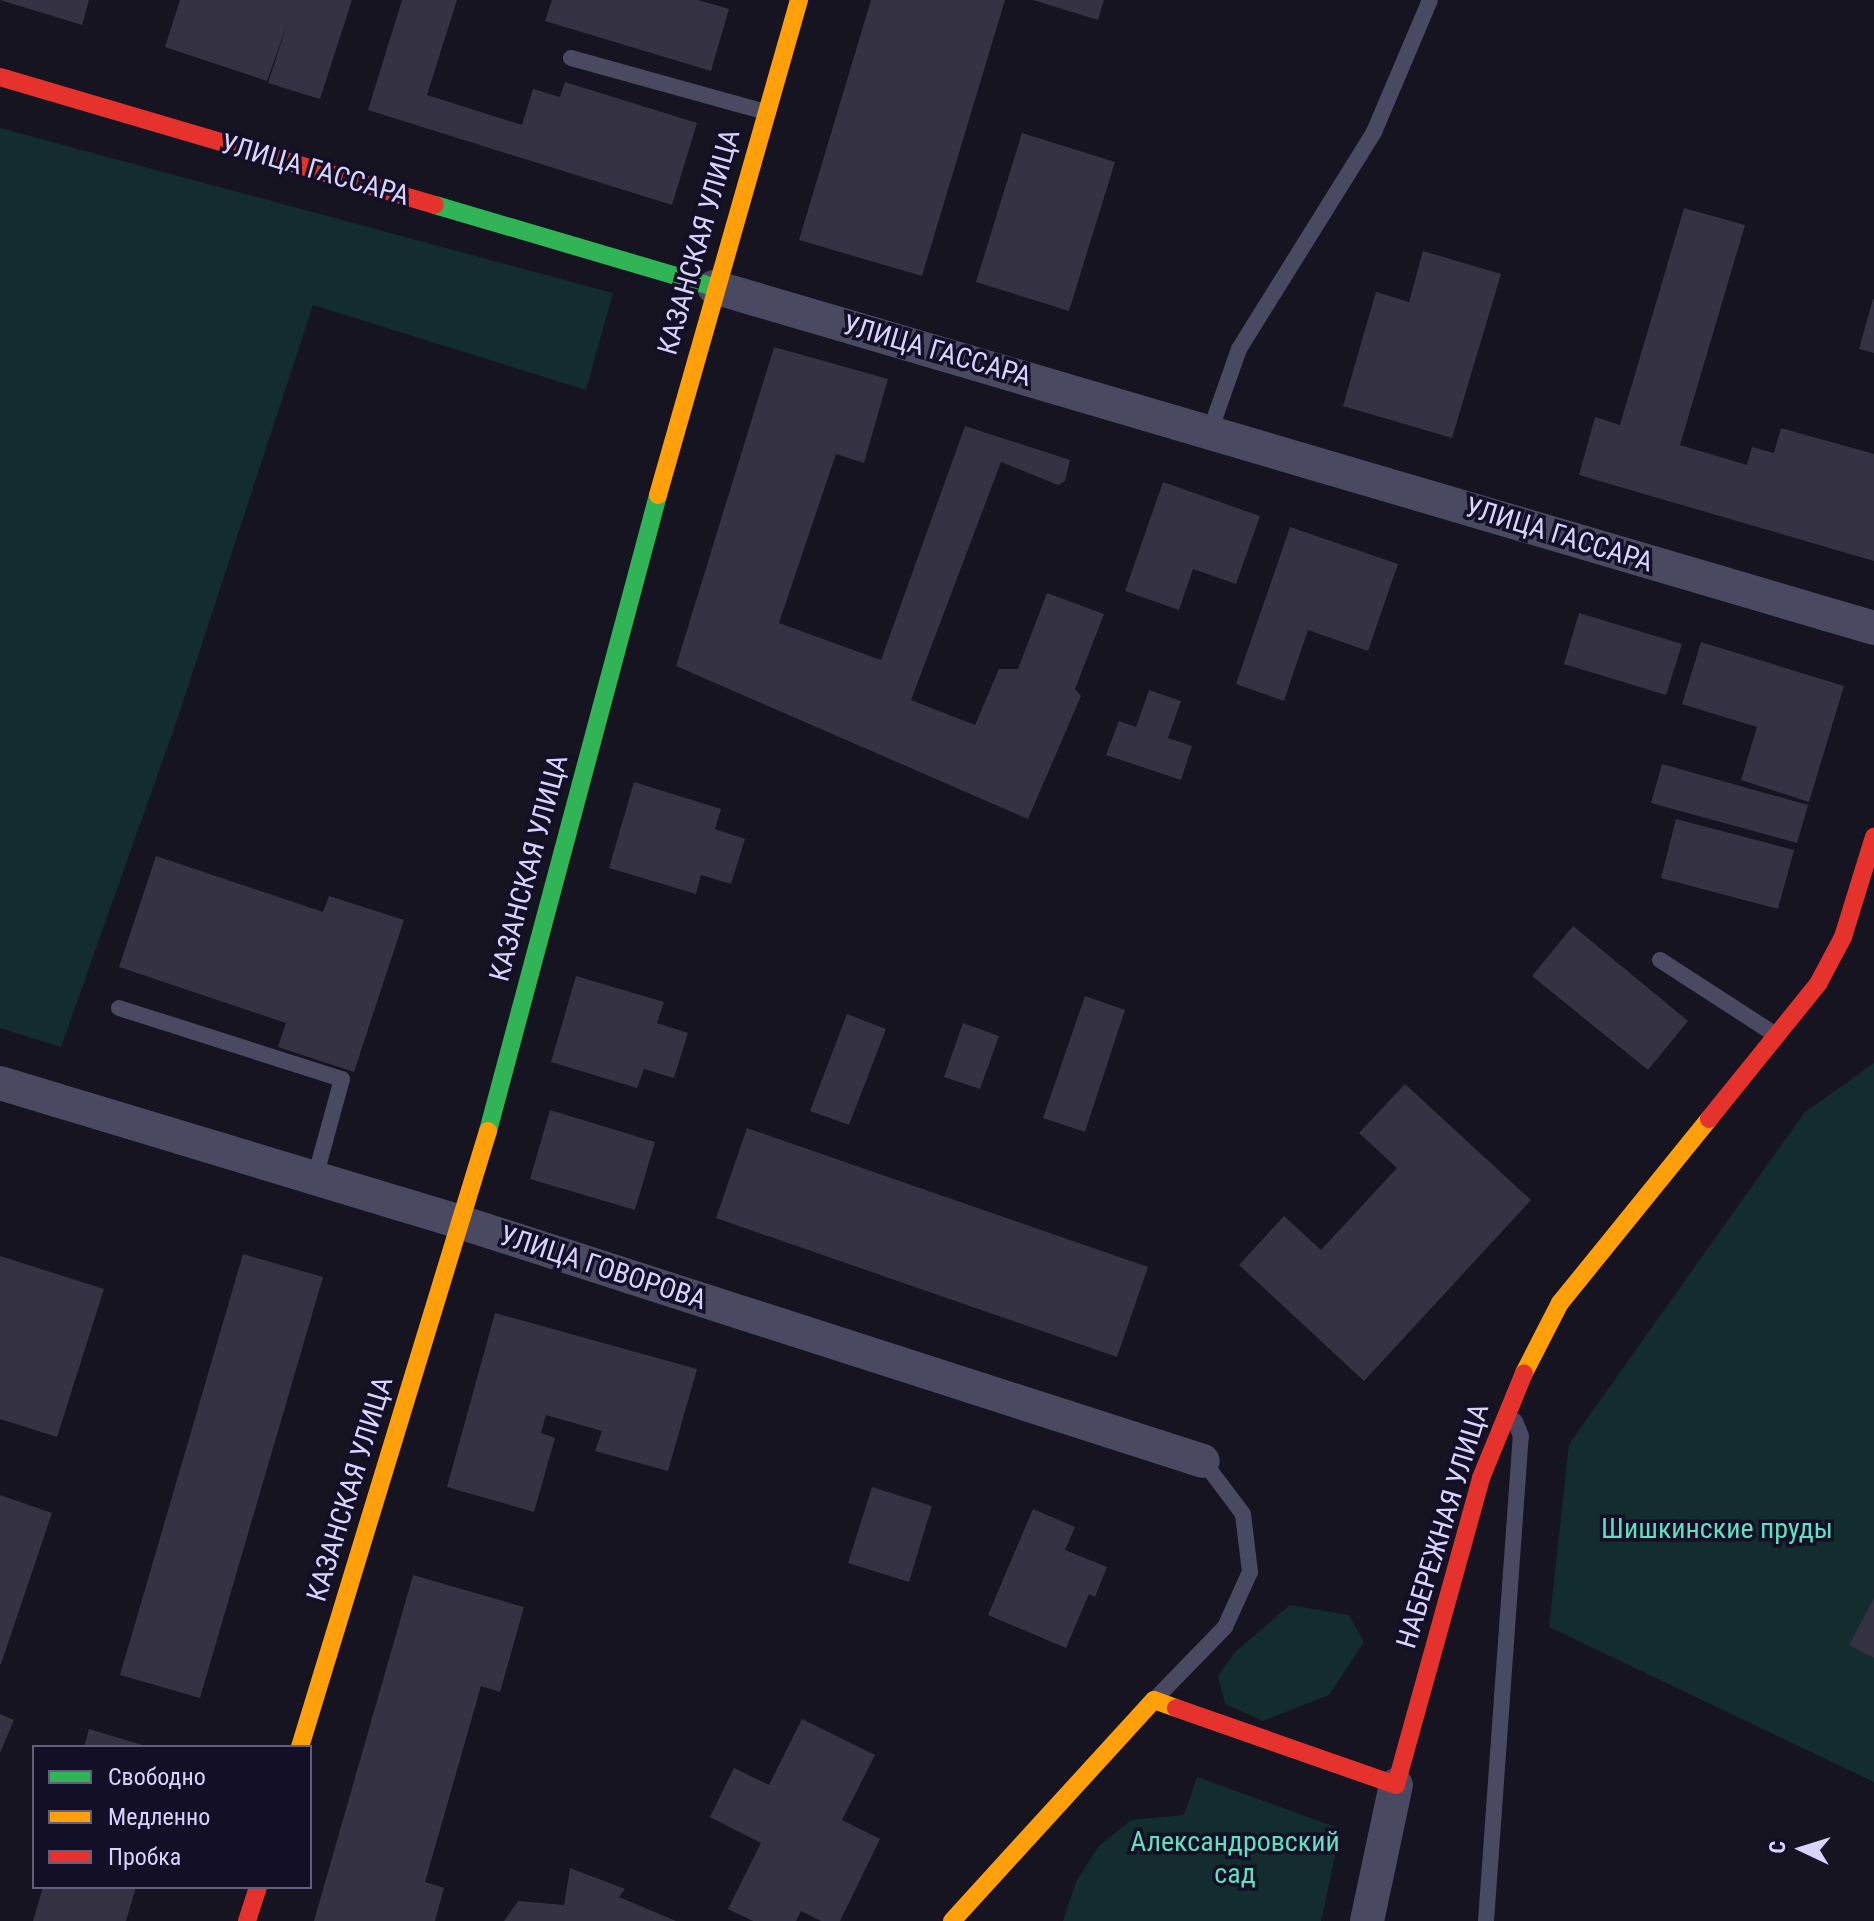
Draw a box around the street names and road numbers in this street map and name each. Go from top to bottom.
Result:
street label: КАЗАНСКАЯ УЛИЦА [651,125,747,359]
street label: УЛИЦА ГАССАРА [217,127,413,213]
street label: УЛИЦА ГАССАРА [839,308,1035,394]
street label: УЛИЦА ГАССАРА [1461,490,1657,580]
street label: КАЗАНСКАЯ УЛИЦА [483,751,575,985]
street label: УЛИЦА ГОВОРОВА [495,1219,711,1317]
street label: КАЗАНСКАЯ УЛИЦА [300,1373,400,1605]
street label: НАБЕРЕЖНАЯ УЛИЦА [1390,1400,1496,1652]

